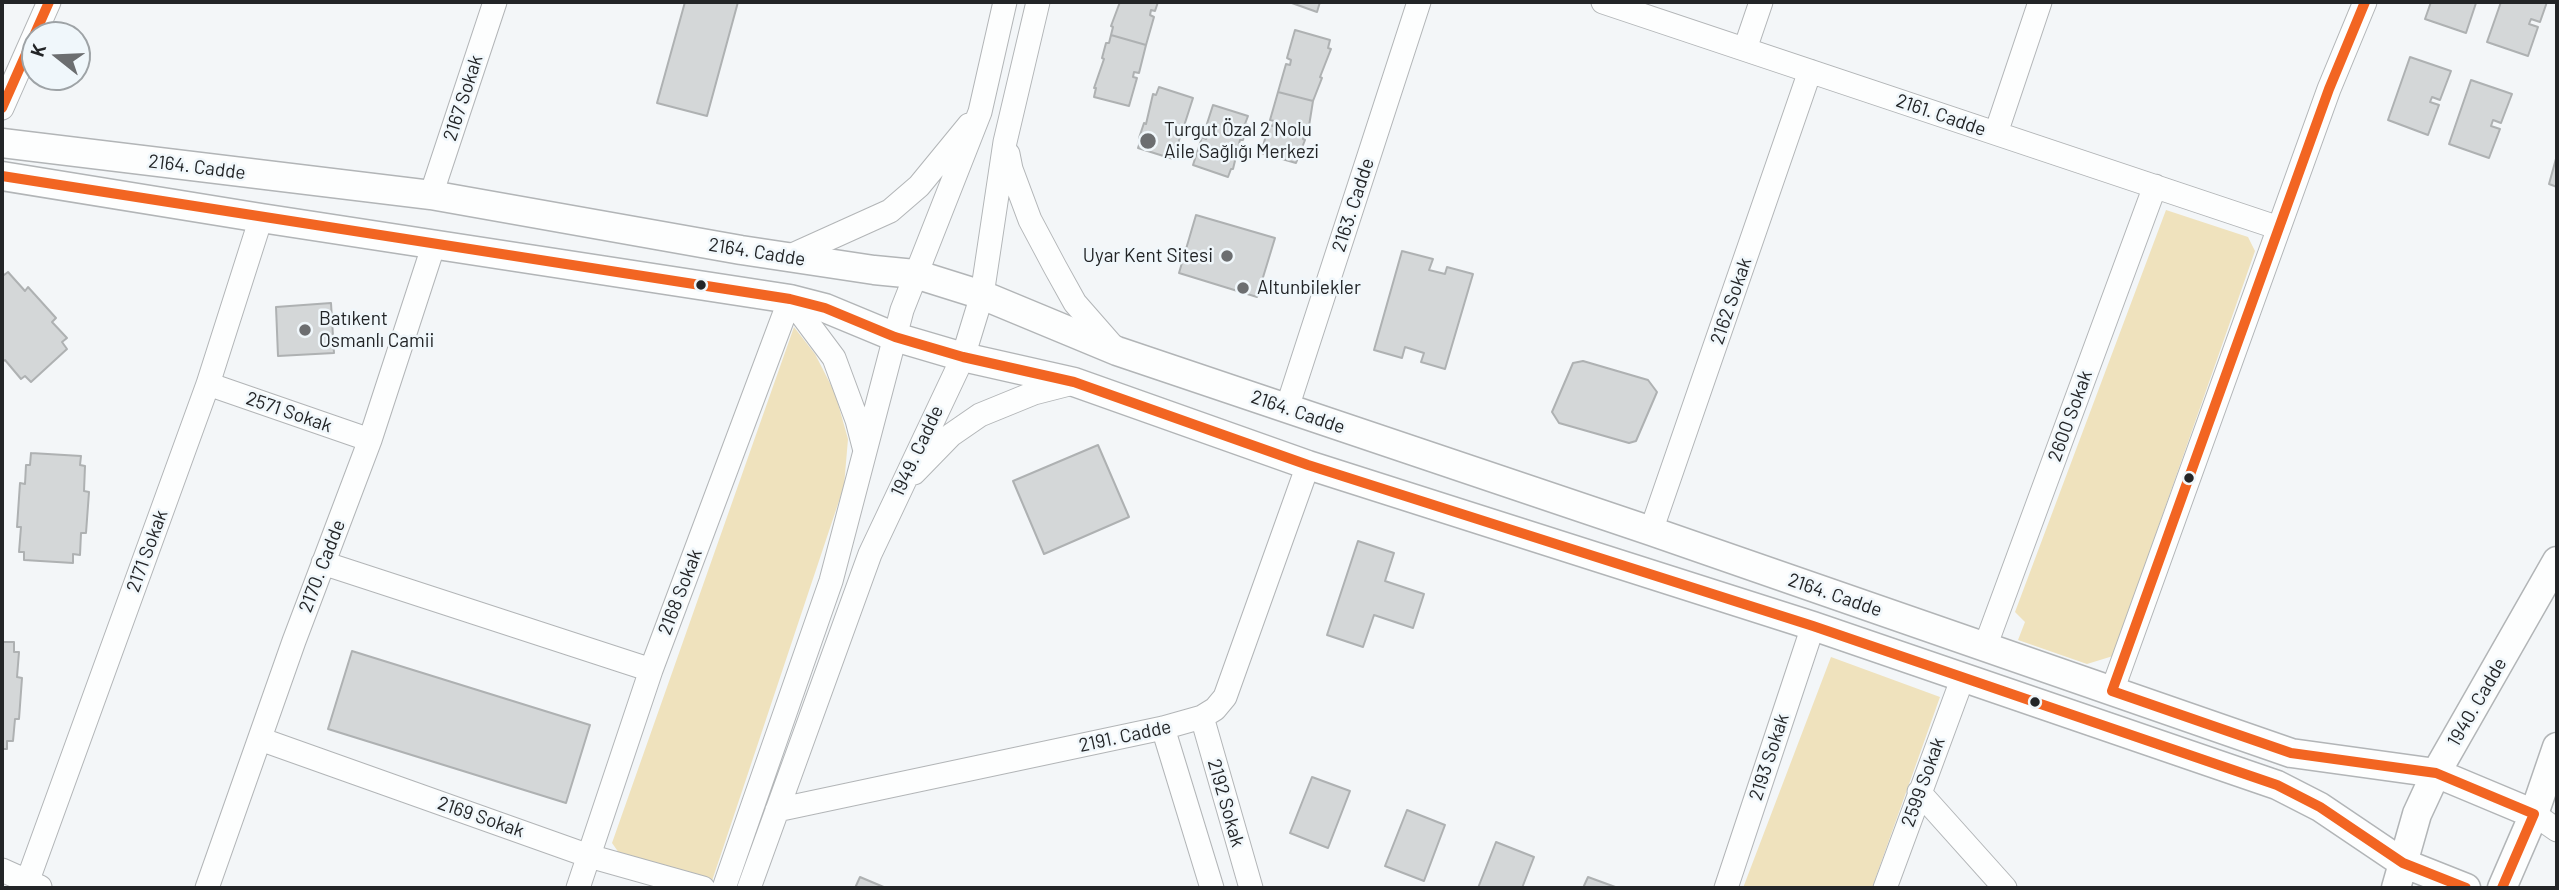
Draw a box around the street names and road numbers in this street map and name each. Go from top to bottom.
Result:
street label: 2167 Sokak [438,52,488,144]
street label: 2161. Cadde [1893,89,1989,141]
street label: 2164. Cadde [147,150,247,184]
street label: 2163. Cadde [1327,155,1379,255]
street label: 2164. Cadde [707,233,807,271]
street label: 2162 Sokak [1706,255,1756,347]
street label: 2600 Sokak [2043,367,2097,465]
street label: 2164. Cadde [1248,385,1348,439]
street label: 2571 Sokak [243,387,335,437]
street label: 1949. Cadde [886,402,948,500]
street label: 2171 Sokak [122,507,172,595]
street label: 2170. Cadde [294,516,350,616]
street label: 2168 Sokak [653,546,707,638]
street label: 2164. Cadde [1785,568,1885,622]
street label: 1940. Cadde [2442,654,2512,750]
street label: 2193 Sokak [1744,711,1794,803]
street label: 2191. Cadde [1077,715,1173,757]
street label: 2599 Sokak [1896,734,1950,830]
street label: 2192 Sokak [1203,756,1249,850]
street label: 2169 Sokak [435,792,527,842]

